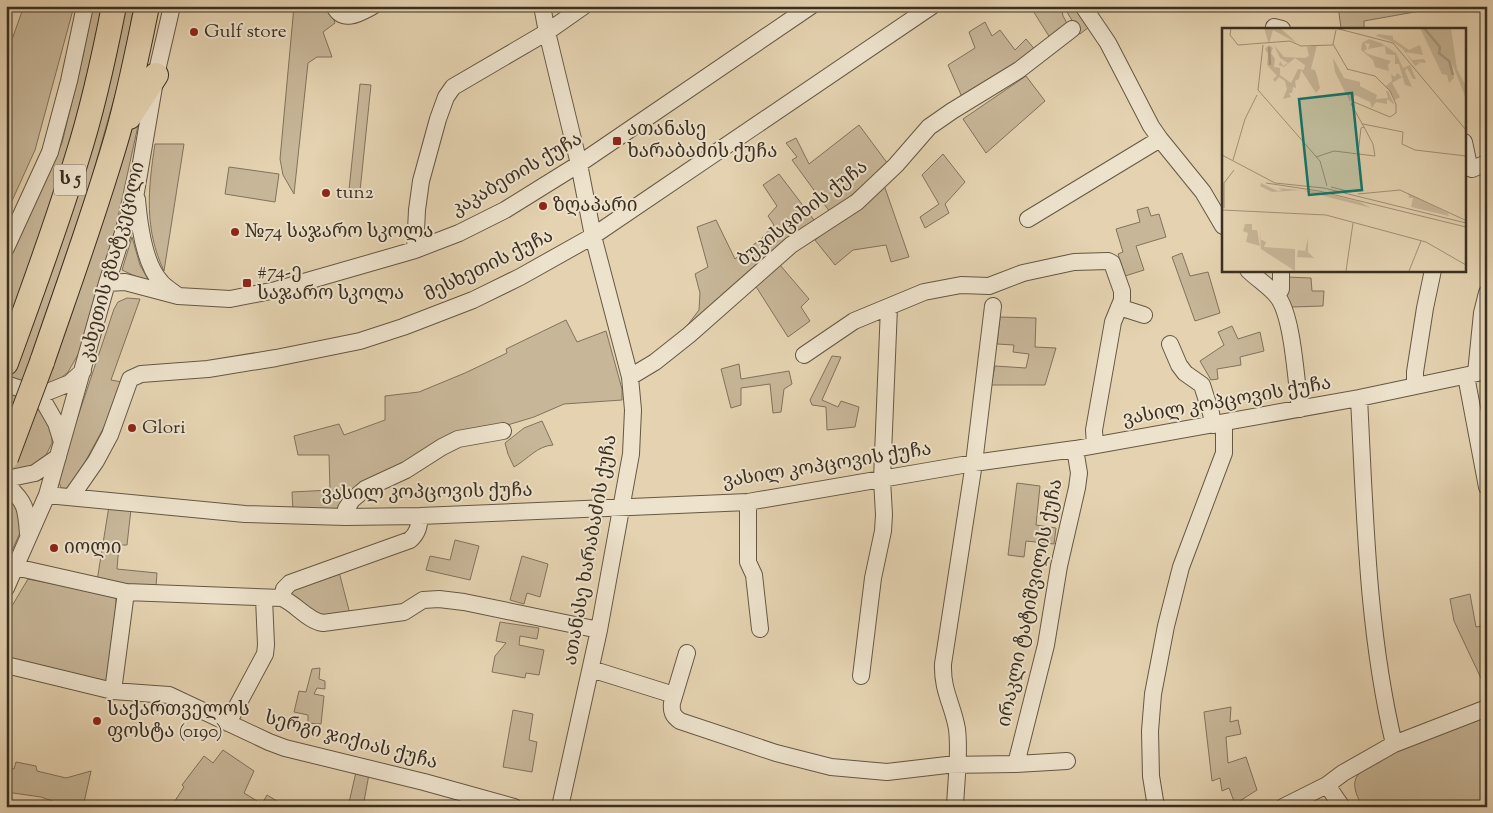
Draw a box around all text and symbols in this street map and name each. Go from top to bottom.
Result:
place label: Gulf store [204,19,287,46]
marker: Gulf store [188,26,200,38]
inset map [1222,28,1466,271]
place label: ათანასე ხარაბაძის ქუჩა [627,117,777,166]
street label: კაკაბეთის ქუჩა [446,126,588,224]
marker: ათანასე ხარაბაძის ქუჩა [611,135,623,147]
street label: ბუკისციხის ქუჩა [732,154,874,274]
street label: კახეთის გზატკეცილი [73,159,153,365]
road number: ს 5 [54,164,86,196]
place label: tun2 [336,180,374,207]
marker: tun2 [320,187,332,199]
place label: ზღაპარი [553,193,637,220]
marker: ზღაპარი [537,200,549,212]
place label: №74 საჯარო სკოლა [245,219,434,246]
street label: მესხეთის ქუჩა [420,223,558,309]
marker: №74 საჯარო სკოლა [229,226,241,238]
place label: #74-ე საჯარო სკოლა [257,259,404,308]
marker: #74-ე საჯარო სკოლა [241,277,253,289]
street label: ვასილ კოპცოვის ქუჩა [1121,370,1333,434]
place label: Glori [142,415,186,442]
marker: Glori [126,422,138,434]
street label: ათანასე ხარაბაძის ქუჩა [557,433,625,667]
street label: ვასილ კოპცოვის ქუჩა [721,436,933,496]
street label: ირაკლი ტატიშვილის ქუჩა [992,477,1070,729]
street label: ვასილ კოპცოვის ქუჩა [321,478,533,508]
place label: იოლი [64,535,121,562]
marker: იოლი [48,542,60,554]
place label: საქართველოს ფოსტა (0190) [107,697,250,746]
street label: სერგი ჯიქიას ქუჩა [262,705,440,777]
marker: საქართველოს ფოსტა (0190) [91,715,103,727]

